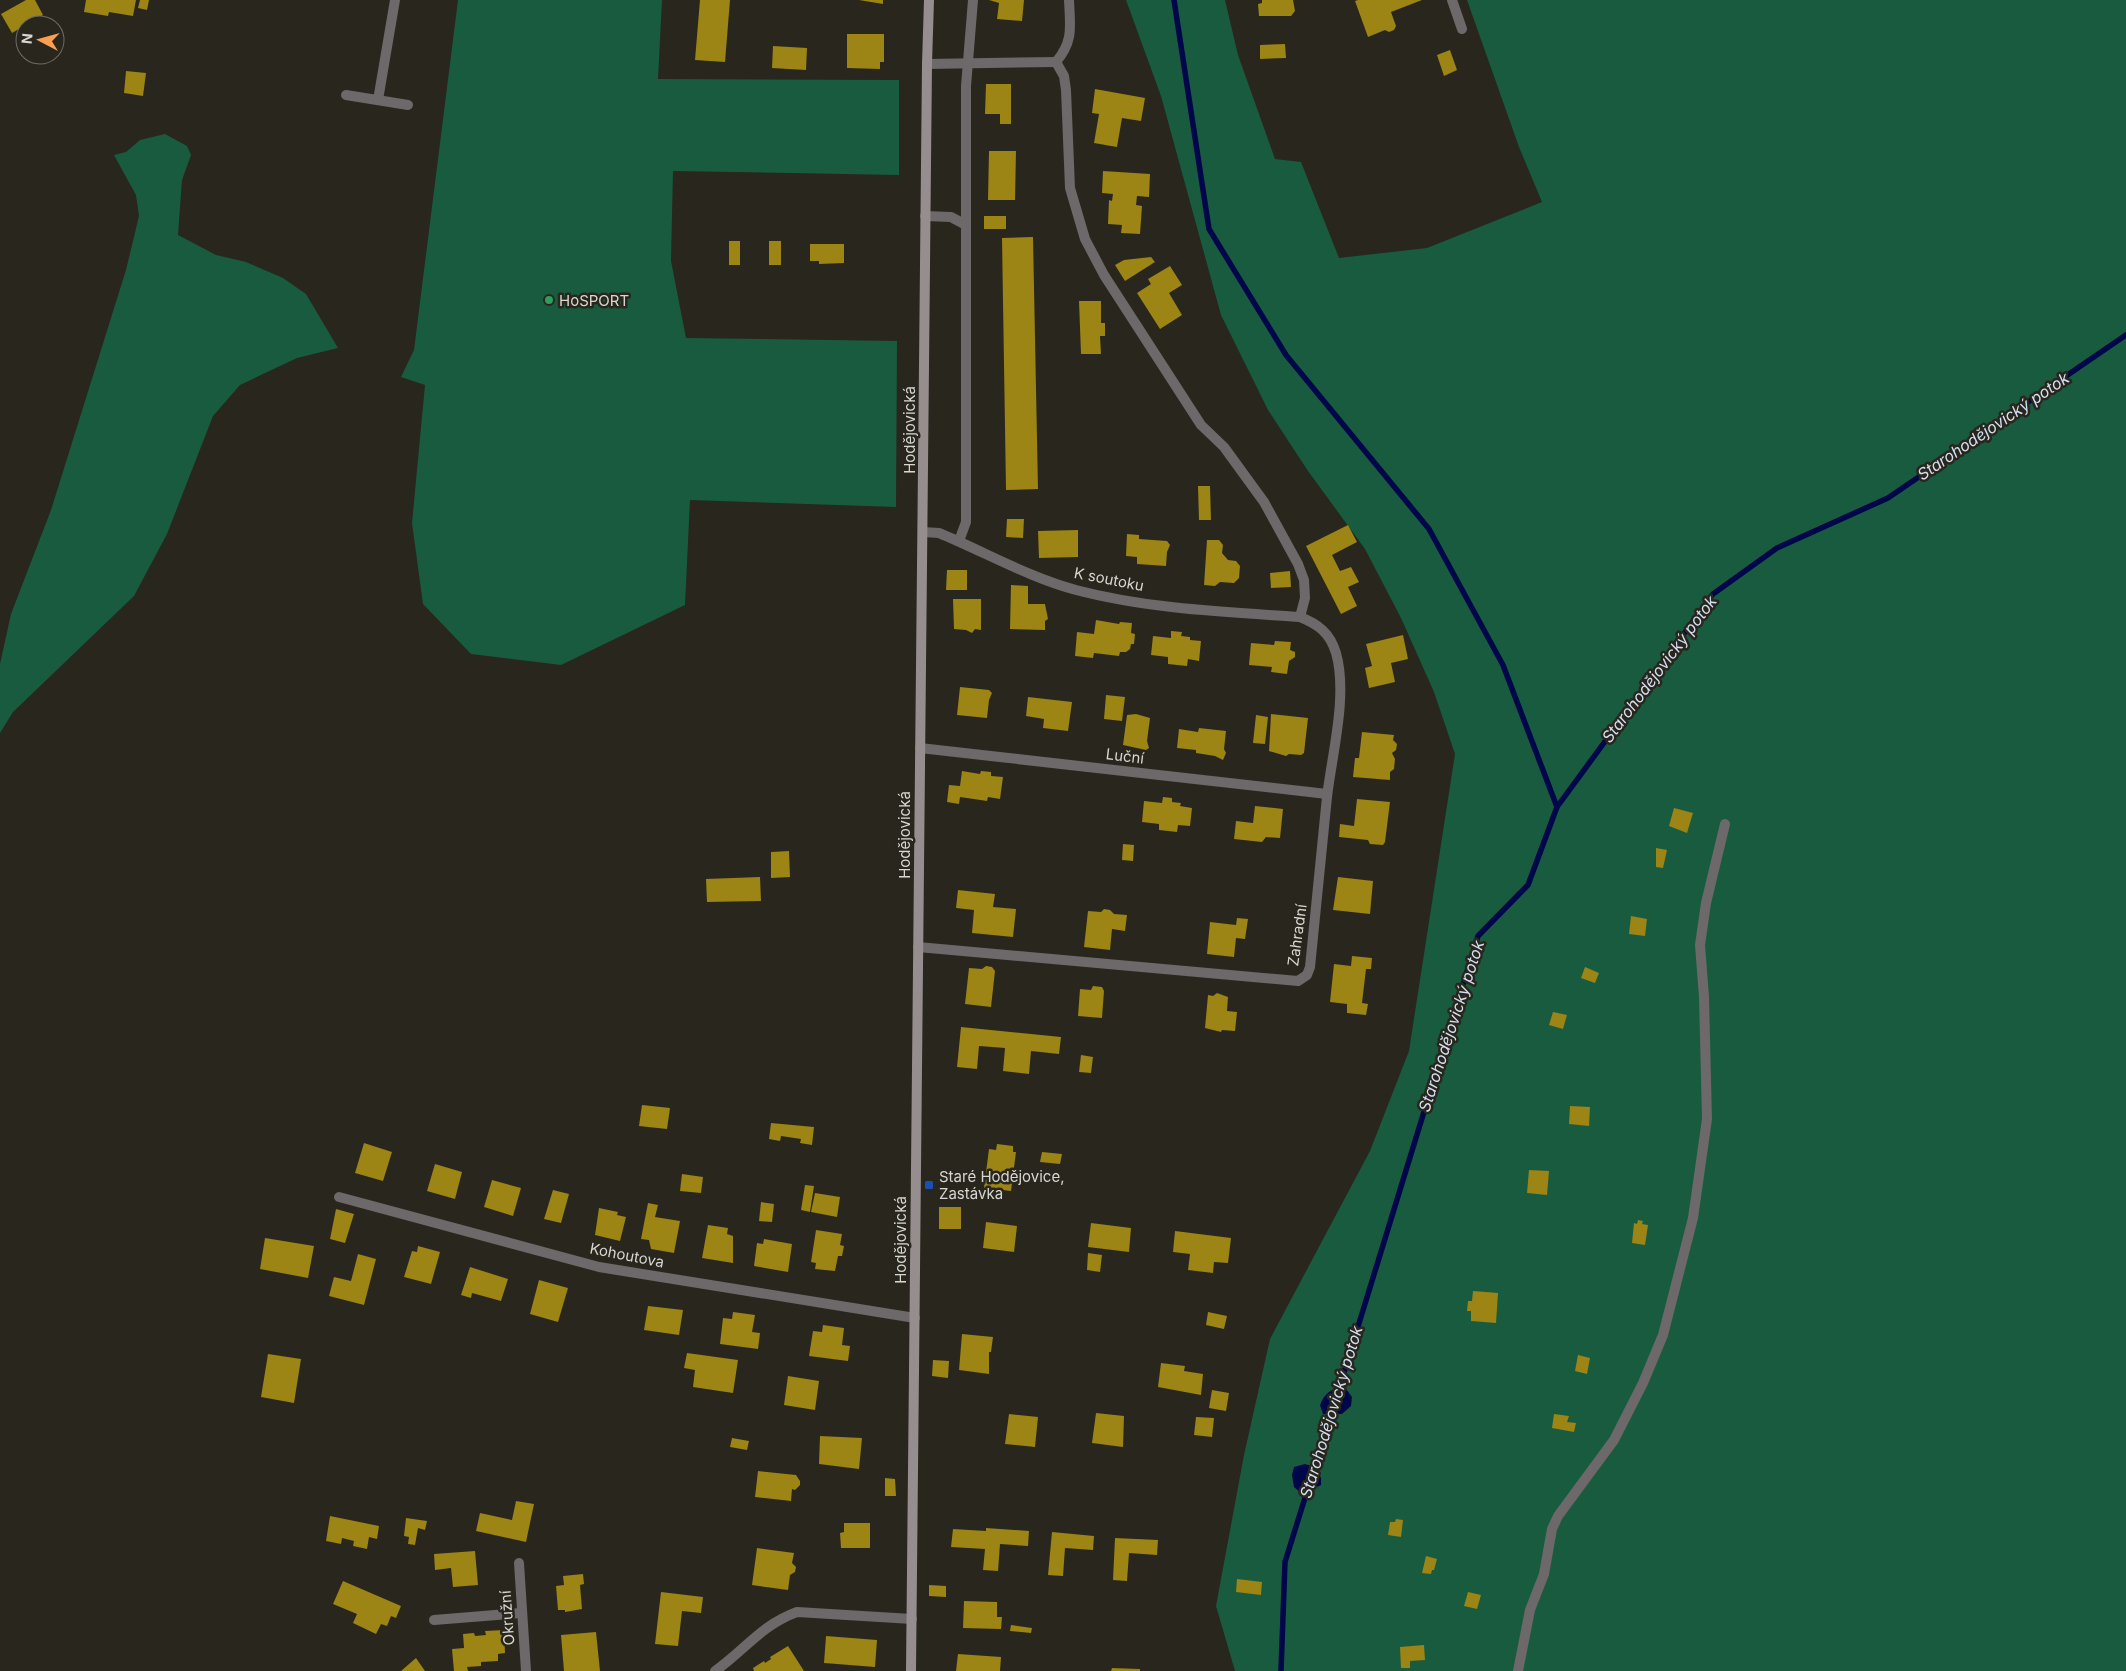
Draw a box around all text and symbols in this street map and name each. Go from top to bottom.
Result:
north arrow [15,15,65,65]
text: N [18,32,36,45]
place label: HoSPORT [559,291,629,310]
marker: HoSPORT [543,294,555,306]
water label: Starohodějovický potok [1913,368,2073,484]
street label: Hodějovická [900,386,919,474]
street label: K soutoku [1072,563,1146,595]
water label: Starohodějovický potok [1597,591,1721,746]
street label: Luční [1105,744,1146,768]
street label: Hodějovická [895,791,914,879]
street label: Zahradní [1283,902,1311,967]
water label: Starohodějovický potok [1414,938,1488,1114]
place label: Staré Hodějovice, Zastávka [939,1167,1065,1203]
marker: Staré Hodějovice, Zastávka [923,1179,935,1191]
street label: Hodějovická [891,1196,910,1284]
street label: Kohoutova [588,1238,666,1272]
water label: Starohodějovický potok [1295,1323,1367,1500]
street label: Okružní [496,1590,518,1646]

